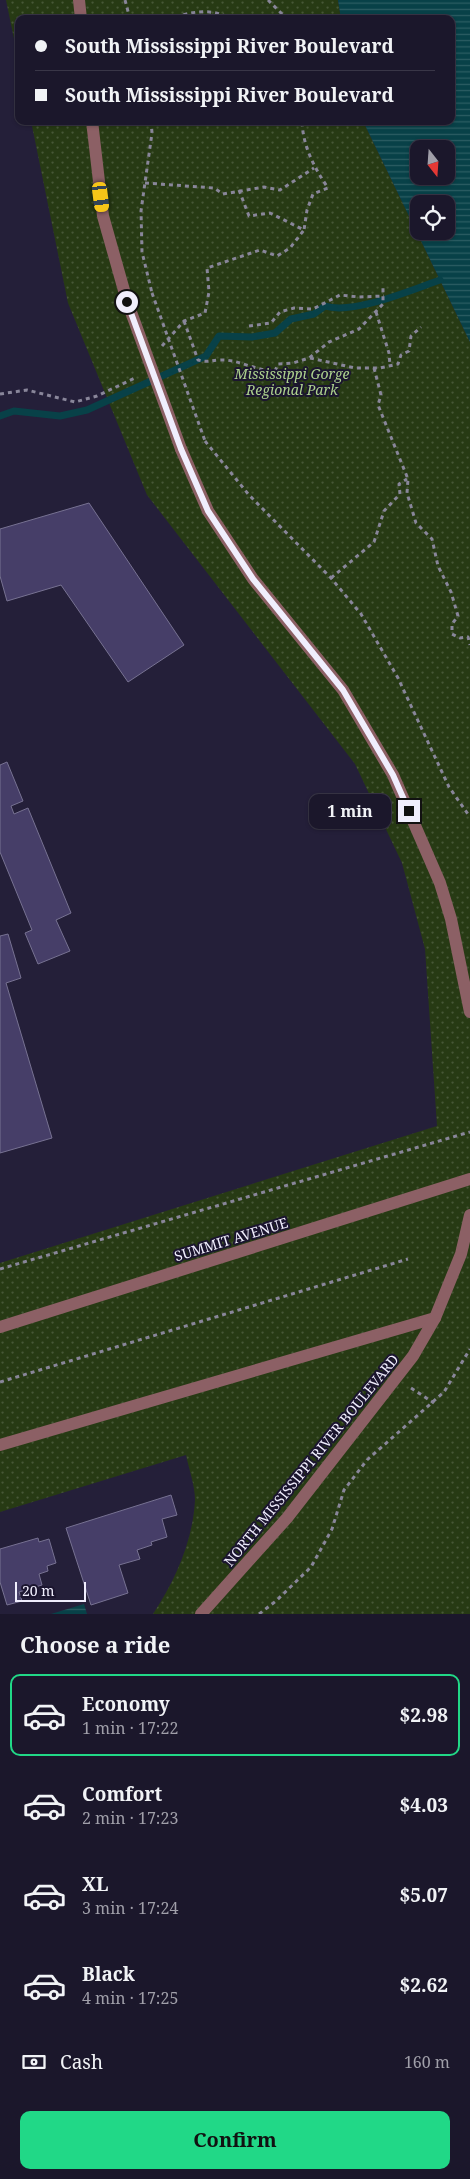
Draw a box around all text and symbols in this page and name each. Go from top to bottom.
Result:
text: South Mississippi River Boulevard [65,33,394,59]
text: South Mississippi River Boulevard [65,82,394,108]
north arrow [410,140,455,185]
map controls [410,140,455,240]
car [91,181,110,213]
button: locate [410,195,455,240]
route start [116,291,138,313]
park label: Mississippi Gorge Regional Park [234,364,350,399]
callout: 1 min [309,794,392,828]
text: 1 min [327,800,373,822]
route end [398,800,420,822]
street label: SUMMIT AVENUE [172,1213,290,1265]
street label: NORTH MISSISSIPPI RIVER BOULEVARD [219,1350,403,1570]
scale bar [15,1579,86,1602]
text: 20 m [22,1581,55,1600]
text: Choose a ride [20,1629,170,1659]
text: Economy [82,1691,170,1717]
icon: car [22,1693,67,1738]
text: $2.98 [399,1702,448,1728]
text: 1 min · 17:22 [82,1717,178,1739]
text: Comfort [82,1781,162,1807]
icon: car [22,1783,67,1828]
text: $4.03 [399,1792,448,1818]
text: 2 min · 17:23 [82,1807,178,1829]
text: XL [82,1871,108,1897]
icon: car [22,1873,67,1918]
text: $5.07 [399,1882,448,1908]
text: 3 min · 17:24 [82,1897,178,1919]
text: Black [82,1961,135,1987]
icon: car [22,1963,67,2008]
text: $2.62 [399,1972,448,1998]
text: 4 min · 17:25 [82,1987,178,2009]
icon: cash [20,2048,48,2076]
text: Cash [60,2049,103,2075]
text: 160 m [404,2051,450,2073]
button: Confirm [20,2111,450,2169]

